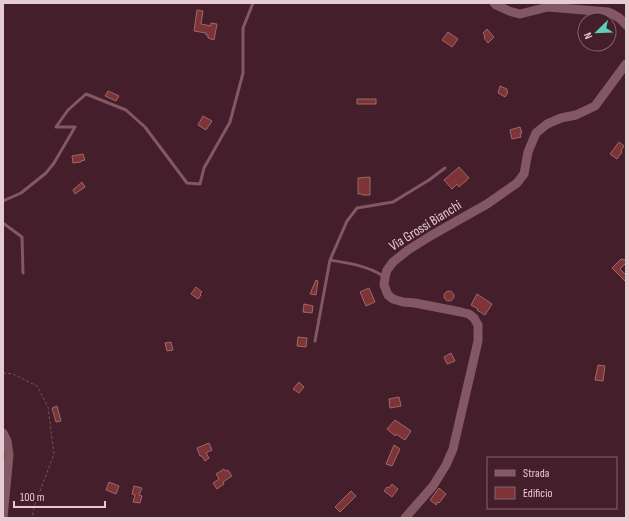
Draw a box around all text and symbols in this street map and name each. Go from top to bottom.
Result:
north arrow [577,12,617,52]
text: N [581,30,595,41]
street label: Via Grossi Bianchi [386,196,465,254]
legend [487,457,617,509]
text: Strada [523,466,550,481]
scale bar [14,483,105,509]
text: Edificio [523,486,552,501]
text: 100 m [20,490,45,505]

